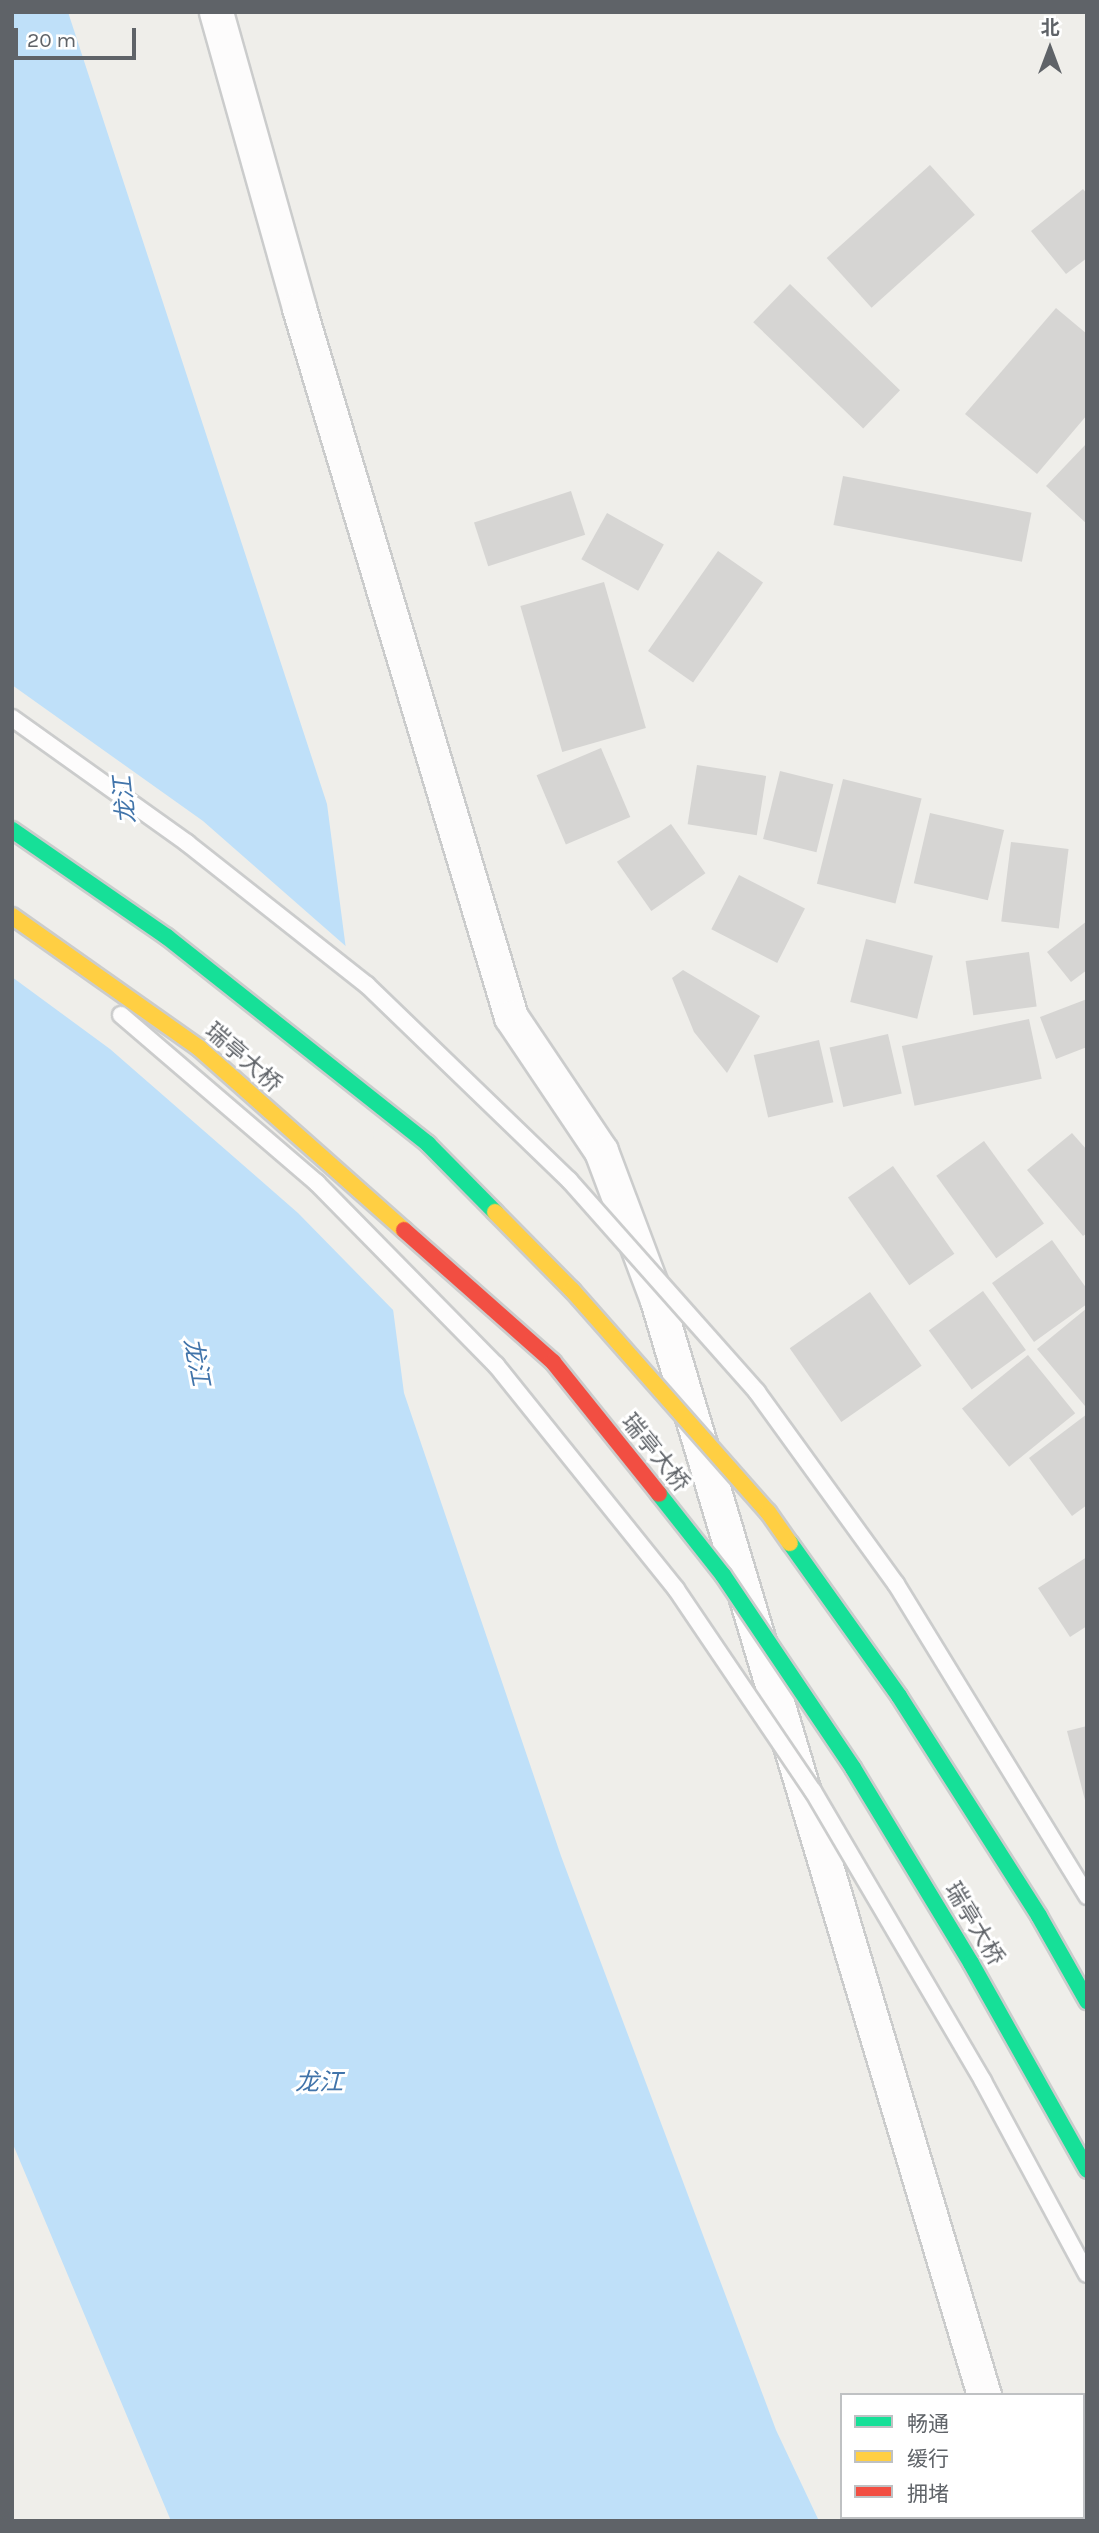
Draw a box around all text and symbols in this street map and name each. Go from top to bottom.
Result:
scale bar [18,14,140,58]
north arrow [1015,14,1085,84]
text: 北 [1040,17,1060,39]
text: 20 m [27,28,76,52]
water label: 龙江 [108,775,142,825]
street label: 瑞亭大桥 [199,1017,287,1099]
water label: 龙江 [177,1336,215,1388]
street label: 瑞亭大桥 [615,1409,695,1497]
street label: 瑞亭大桥 [938,1877,1010,1971]
water label: 龙江 [295,2069,343,2097]
legend [840,2393,1085,2519]
text: 畅通 [907,2412,949,2436]
text: 缓行 [907,2447,949,2471]
text: 拥堵 [907,2482,949,2506]

